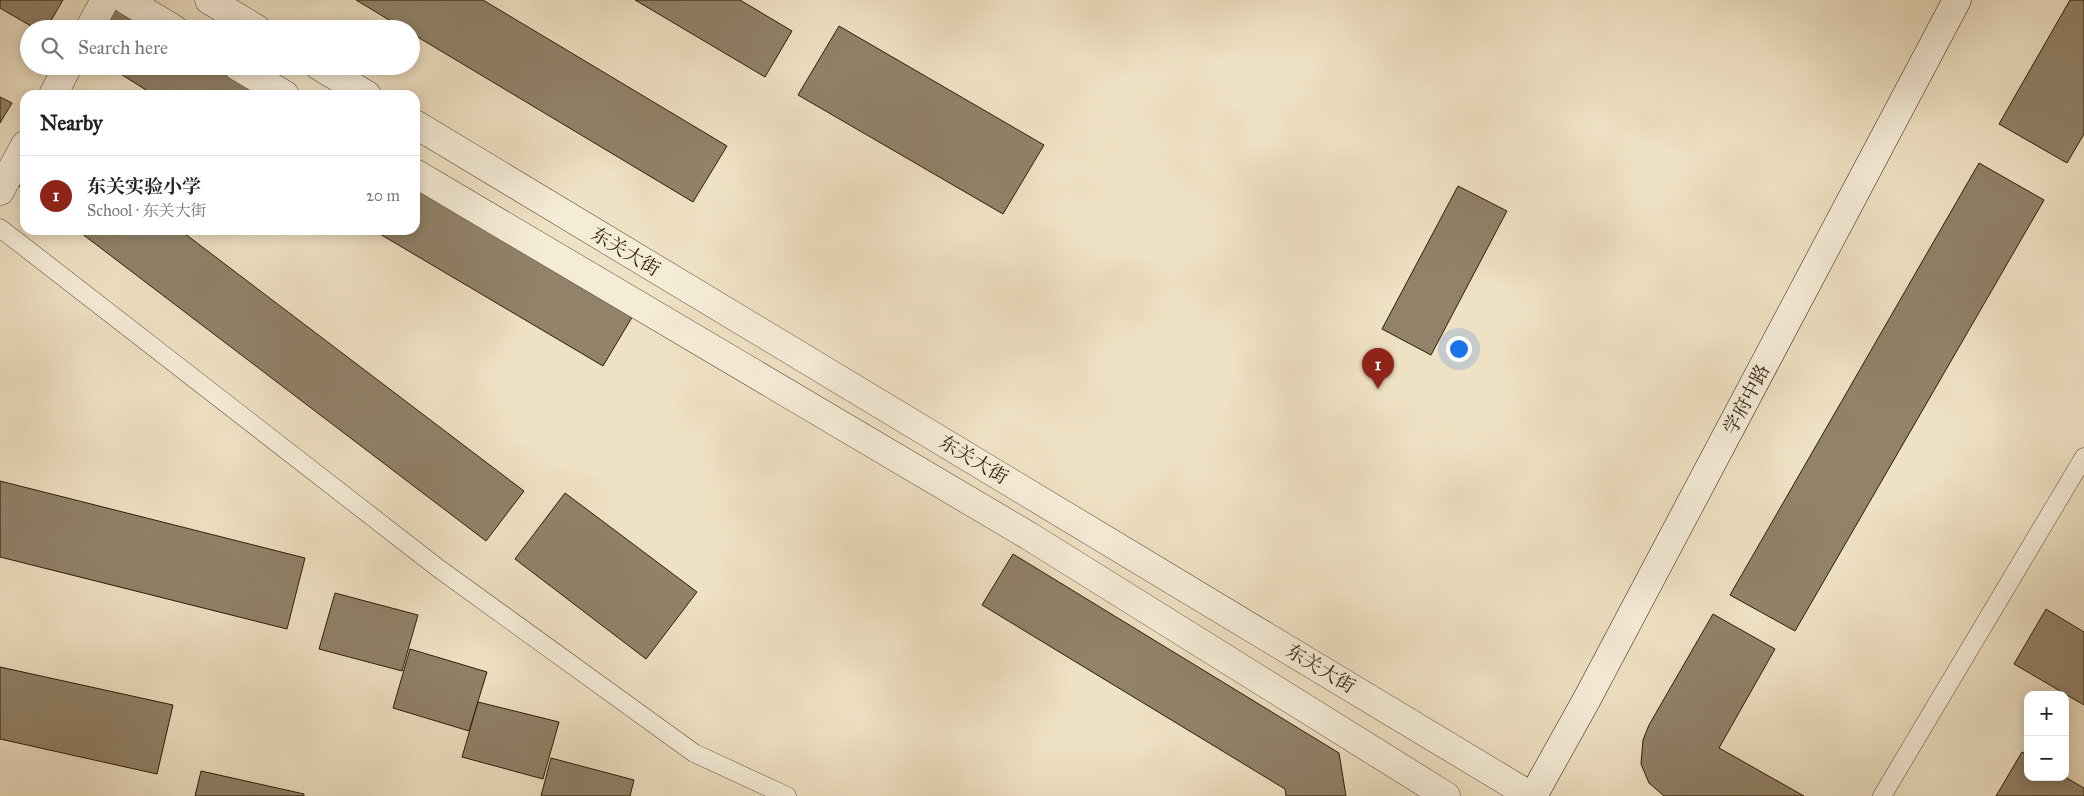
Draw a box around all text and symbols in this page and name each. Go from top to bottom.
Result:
search box [20,20,420,75]
icon: search [38,34,66,62]
text: Search here [78,36,168,59]
text: Nearby [40,110,103,136]
text: 东关实验小学 [87,175,201,198]
text: 1 [53,186,59,205]
text: 20 m [366,186,400,205]
text: School · 东关大街 [87,201,207,220]
street label: 东关大街 [587,222,664,281]
your location [1446,336,1472,362]
pin: 1 [1362,348,1394,389]
street label: 学府中路 [1718,360,1774,438]
street label: 东关大街 [935,430,1012,489]
street label: 东关大街 [1282,639,1359,698]
map controls [2024,691,2069,781]
button: + [2024,691,2069,736]
button: − [2024,736,2069,781]

